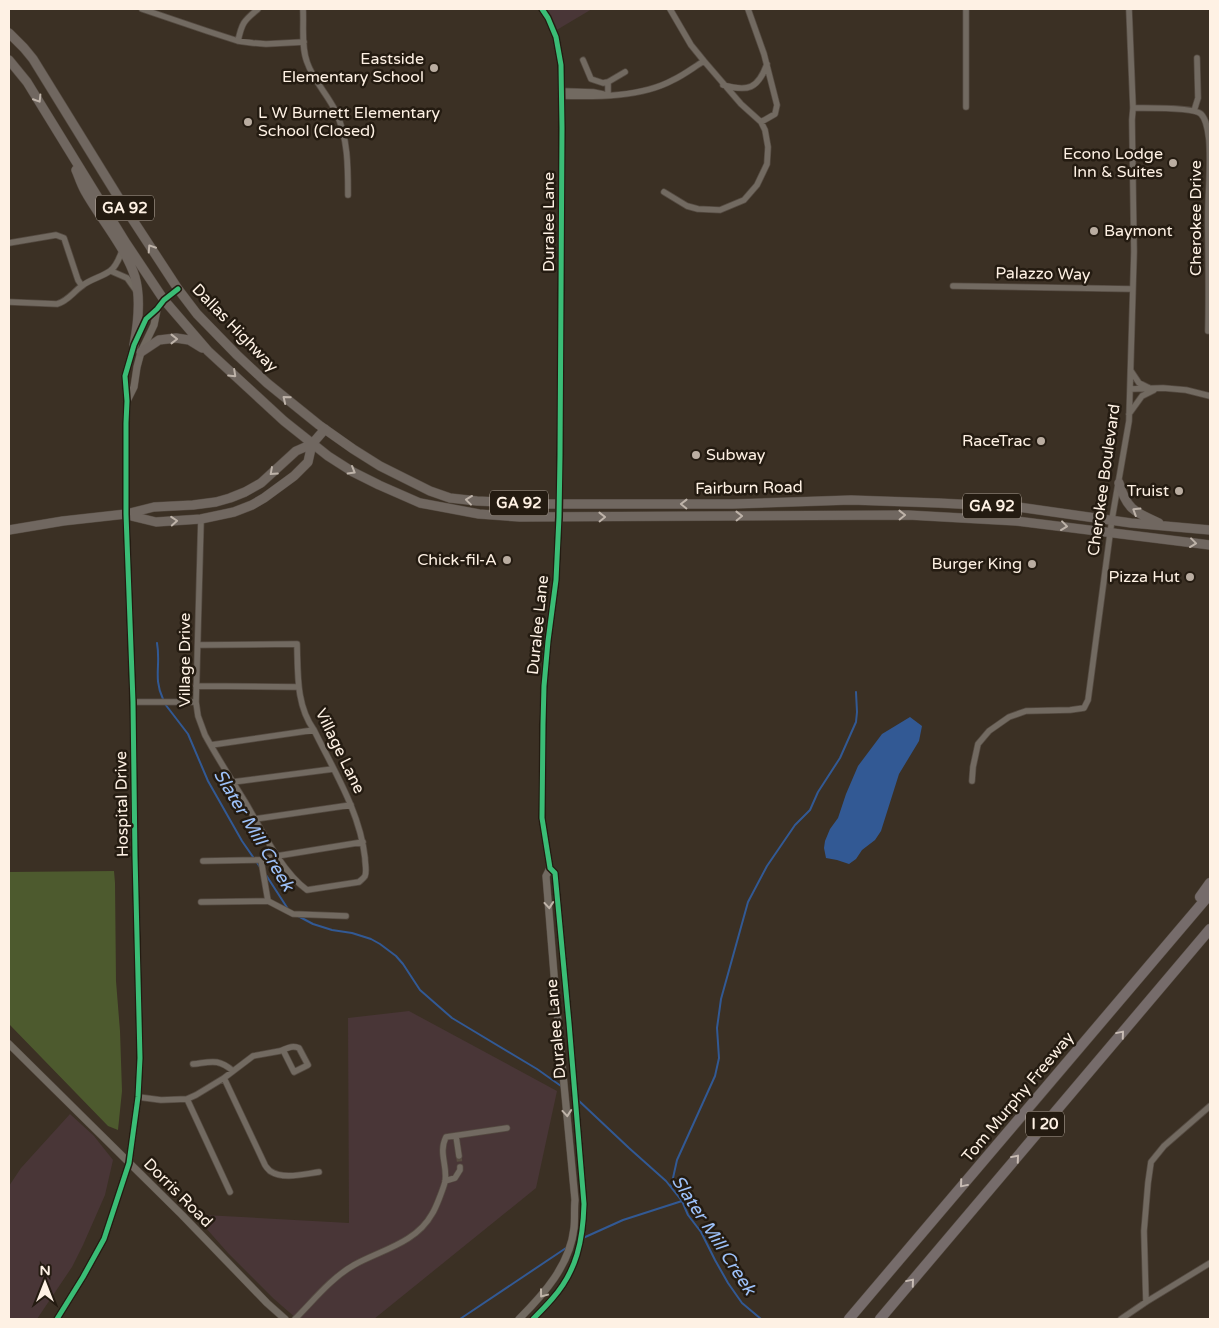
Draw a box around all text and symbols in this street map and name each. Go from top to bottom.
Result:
place label: Eastside Elementary School [282,49,424,87]
marker: Eastside Elementary School [428,62,440,74]
one-way arrow [31,94,41,103]
place label: L W Burnett Elementary School (Closed) [258,103,441,141]
marker: L W Burnett Elementary School (Closed) [242,116,254,128]
place label: Econo Lodge Inn & Suites [1063,144,1163,182]
marker: Econo Lodge Inn & Suites [1167,157,1179,169]
street label: Cherokee Drive [1186,160,1206,276]
street label: Duralee Lane [539,172,559,272]
road number: GA 92 [96,196,154,220]
place label: Baymont [1104,221,1173,241]
marker: Baymont [1088,225,1100,237]
one-way arrow [148,245,157,254]
street label: Palazzo Way [995,263,1091,285]
street label: Dallas Highway [188,280,283,377]
one-way arrow [170,334,178,344]
one-way arrow [227,368,236,377]
one-way arrow [283,395,292,404]
street label: Cherokee Boulevard [1083,403,1125,557]
place label: RaceTrac [962,431,1031,451]
marker: RaceTrac [1035,435,1047,447]
place label: Subway [706,445,766,465]
marker: Subway [690,449,702,461]
one-way arrow [347,465,356,475]
one-way arrow [270,466,279,475]
street label: Fairburn Road [695,477,803,499]
place label: Truist [1127,481,1169,501]
marker: Truist [1173,485,1185,497]
road number: GA 92 [490,490,548,516]
road number: GA 92 [963,494,1021,518]
one-way arrow [465,495,473,506]
one-way arrow [680,498,688,509]
one-way arrow [1133,507,1142,517]
one-way arrow [898,510,906,520]
one-way arrow [736,511,743,521]
one-way arrow [599,512,607,522]
one-way arrow [170,515,178,526]
one-way arrow [1059,521,1068,531]
one-way arrow [1189,537,1197,548]
place label: Chick-fil-A [417,550,497,570]
marker: Chick-fil-A [501,554,513,566]
place label: Burger King [931,554,1022,574]
marker: Burger King [1026,558,1038,570]
place label: Pizza Hut [1109,567,1180,587]
marker: Pizza Hut [1184,571,1196,583]
street label: Duralee Lane [523,574,553,676]
street label: Village Drive [175,613,195,707]
street label: Village Lane [311,705,369,797]
street label: Hospital Drive [111,751,133,857]
water label: Slater Mill Creek [209,765,300,896]
one-way arrow [543,901,554,909]
street label: Duralee Lane [542,978,570,1080]
street label: Tom Murphy Freeway [958,1027,1079,1166]
one-way arrow [1116,1031,1125,1040]
one-way arrow [561,1109,572,1117]
road number: I 20 [1026,1112,1064,1136]
street label: Dorris Road [139,1154,217,1232]
one-way arrow [1011,1155,1020,1164]
water label: Slater Mill Creek [667,1171,762,1300]
one-way arrow [960,1178,969,1187]
north arrow [20,1258,70,1308]
text: N [39,1262,51,1279]
one-way arrow [906,1279,915,1288]
one-way arrow [540,1288,548,1297]

